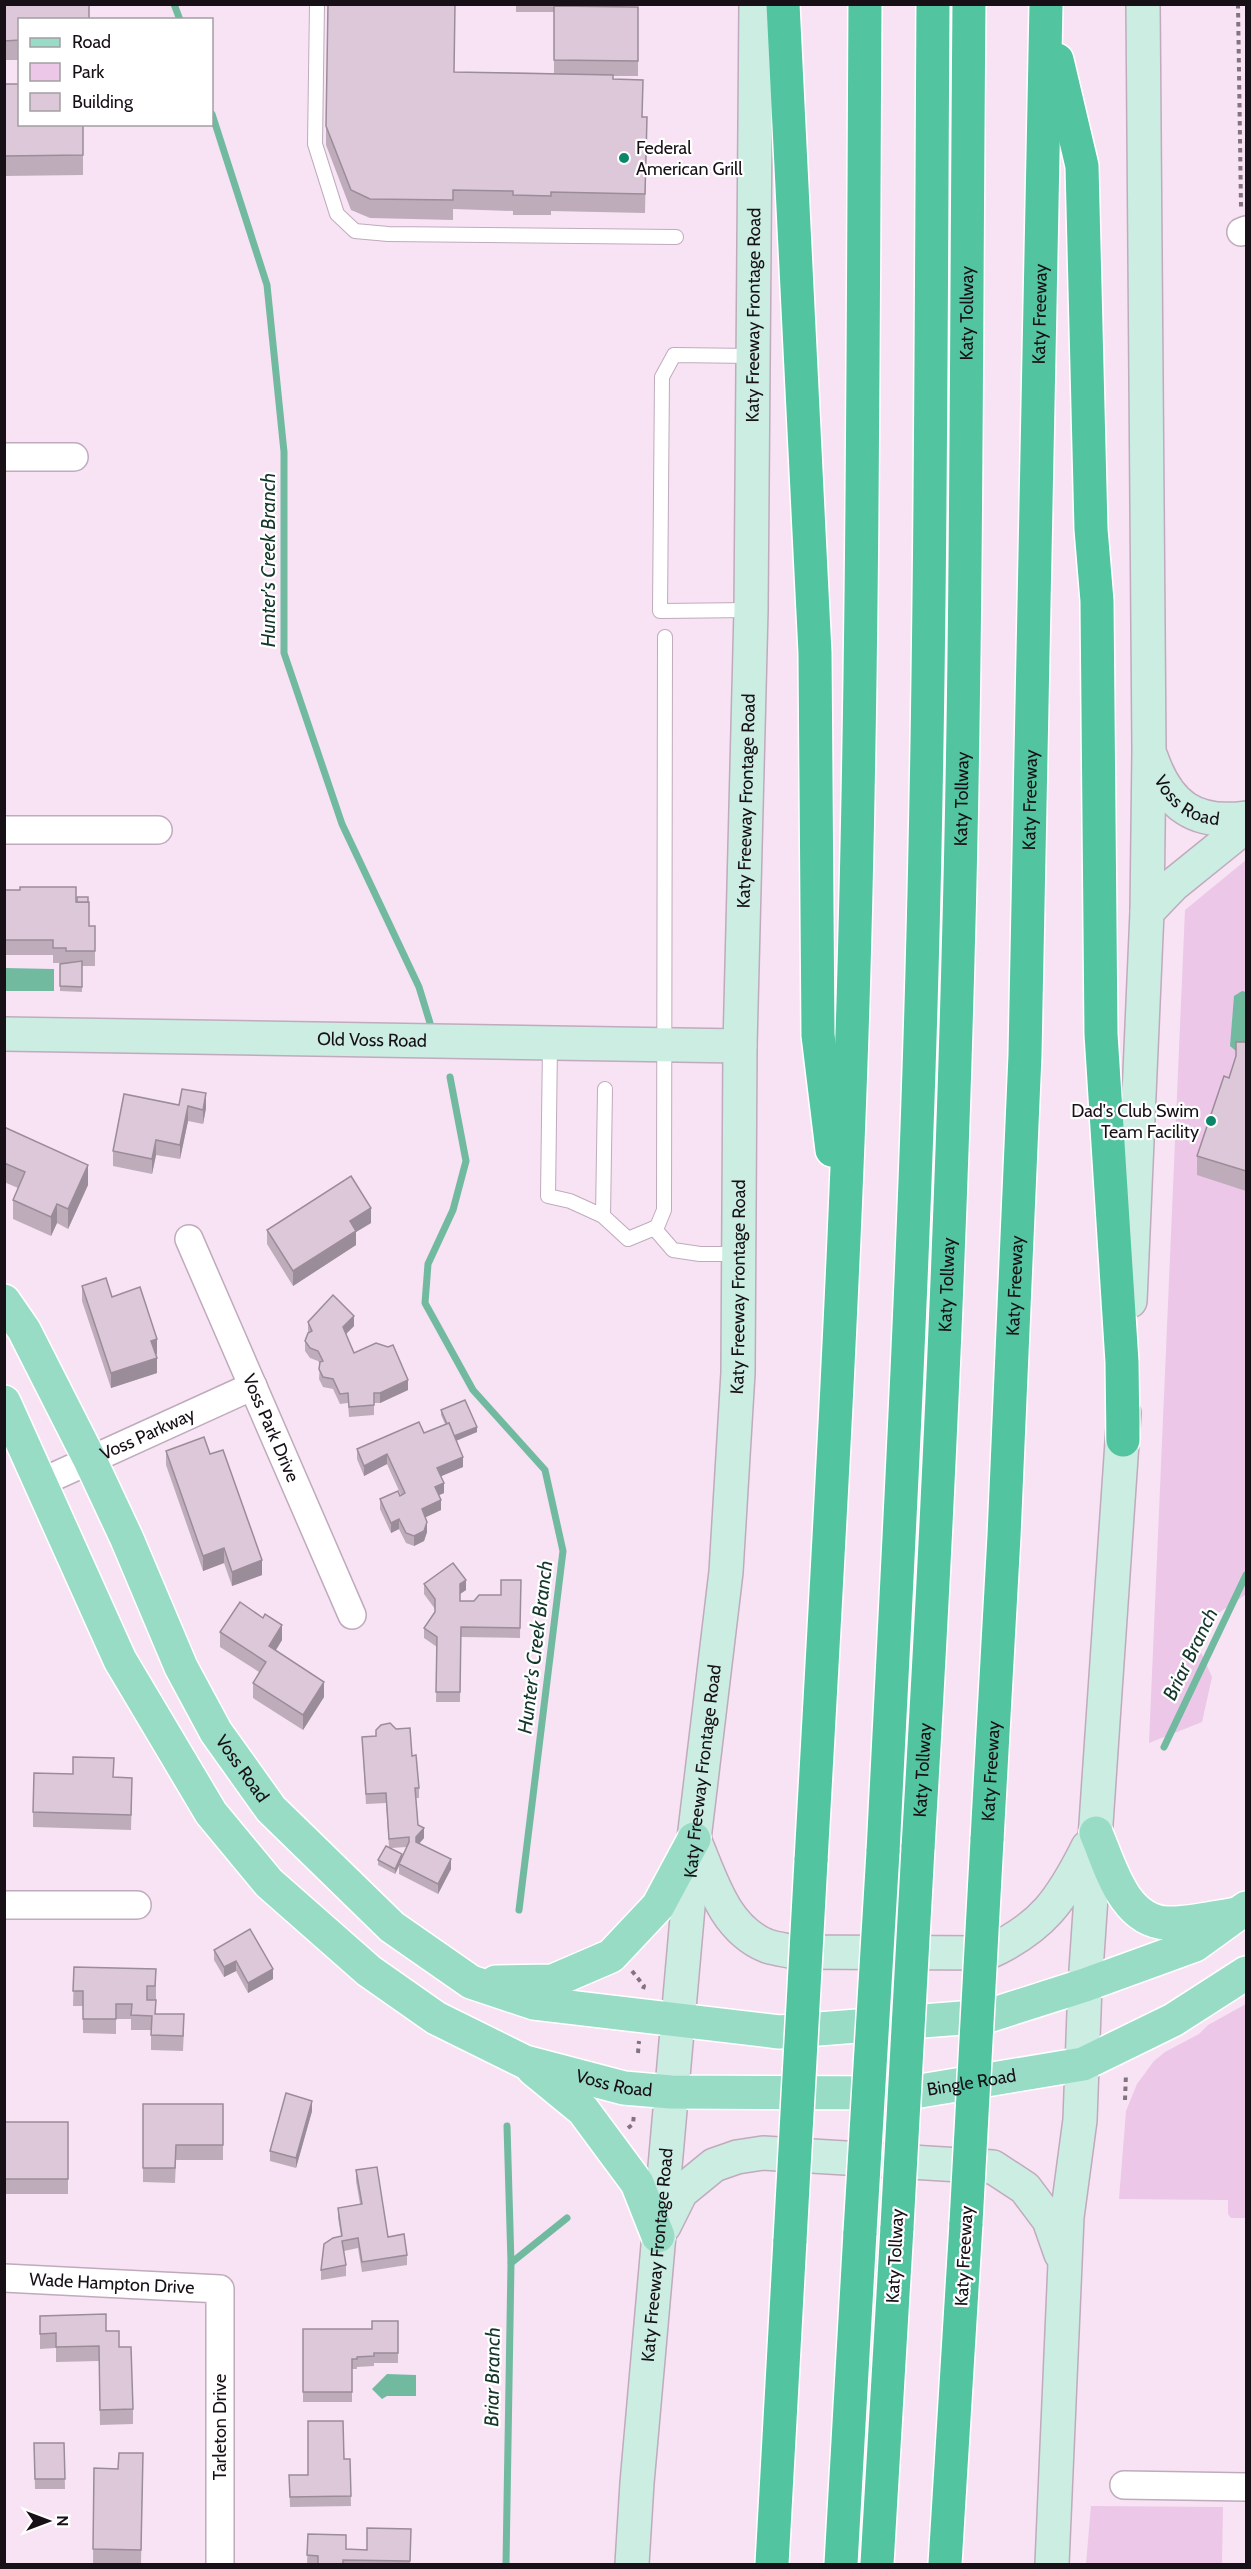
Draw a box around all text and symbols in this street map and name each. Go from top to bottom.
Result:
legend [18,18,213,126]
text: Road [72,31,111,53]
text: Park [72,61,105,83]
text: Building [72,91,134,113]
place label: Federal American Grill [636,137,743,180]
marker: Federal American Grill [617,151,631,165]
street label: Katy Freeway Frontage Road [742,208,765,423]
street label: Katy Freeway [1028,263,1052,365]
street label: Katy Tollway [956,266,978,361]
water label: Hunter's Creek Branch [256,473,280,647]
street label: Katy Freeway Frontage Road [732,693,760,909]
street label: Katy Freeway [1018,749,1042,851]
street label: Katy Tollway [950,751,974,847]
street label: Voss Road [1149,771,1221,830]
street label: Old Voss Road [317,1028,427,1052]
place label: Dad's Club Swim Team Facility [1071,1100,1199,1143]
marker: Dad's Club Swim Team Facility [1204,1114,1218,1128]
street label: Katy Freeway Frontage Road [726,1179,750,1395]
street label: Katy Freeway [1002,1235,1028,1337]
street label: Katy Tollway [934,1237,960,1333]
street label: Voss Park Drive [238,1371,304,1485]
street label: Voss Parkway [97,1403,198,1465]
water label: Hunter's Creek Branch [512,1559,558,1735]
water label: Briar Branch [1157,1604,1223,1704]
street label: Katy Freeway Frontage Road [680,1663,726,1879]
street label: Katy Freeway [977,1720,1005,1822]
street label: Katy Tollway [909,1722,936,1818]
street label: Voss Road [211,1731,274,1807]
street label: Bingle Road [925,2064,1018,2101]
street label: Voss Road [573,2065,653,2101]
street label: Katy Freeway Frontage Road [637,2147,678,2363]
street label: Katy Freeway [950,2205,978,2307]
street label: Katy Tollway [882,2208,908,2304]
street label: Wade Hampton Drive [29,2268,195,2299]
water label: Briar Branch [479,2327,505,2427]
street label: Tarleton Drive [209,2374,231,2480]
north arrow [18,2491,78,2551]
text: N [53,2515,72,2527]

